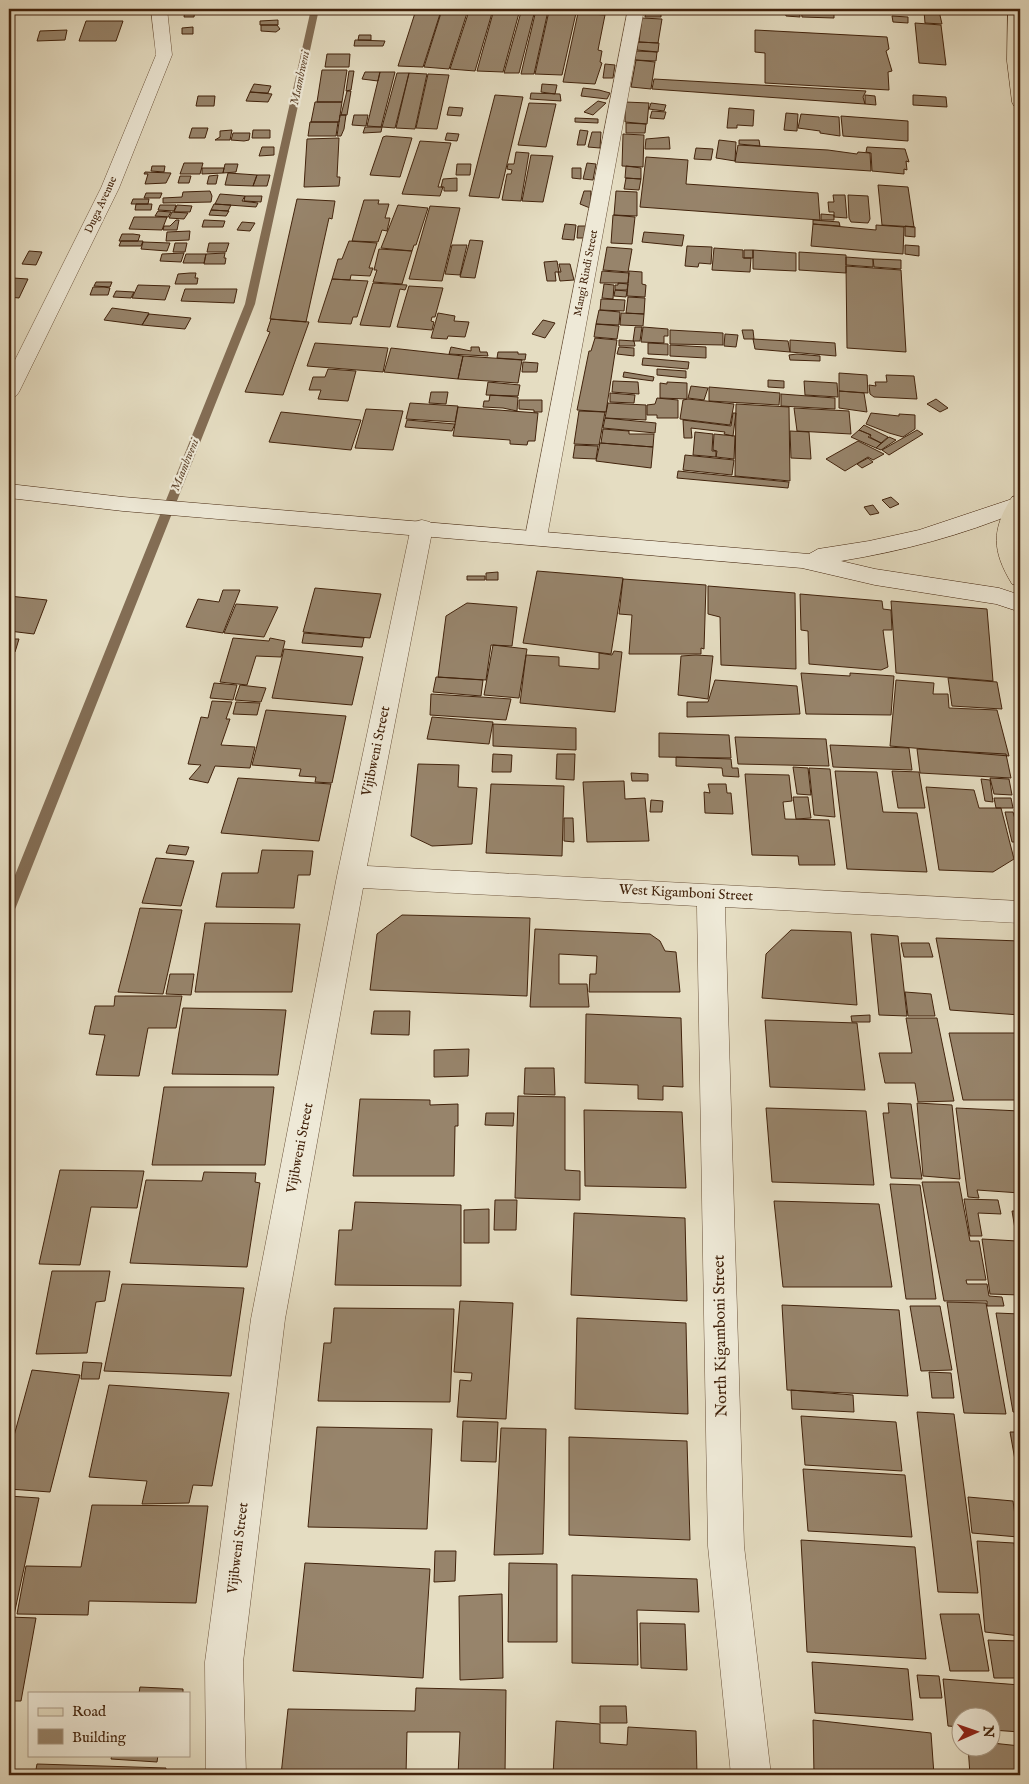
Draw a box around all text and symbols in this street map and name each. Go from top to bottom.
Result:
water label: Msambweni [287,48,313,106]
street label: Duga Avenue [82,174,120,236]
street label: Mangi Rindi Street [571,228,601,317]
water label: Msambweni [168,435,203,493]
street label: Vijibweni Street [357,704,394,799]
street label: West Kigamboni Street [619,881,754,906]
street label: Vijibweni Street [282,1101,318,1196]
street label: North Kigamboni Street [710,1254,732,1417]
street label: Vijibweni Street [223,1501,253,1596]
legend [28,1692,190,1756]
text: Road [72,1702,107,1721]
north arrow [952,1706,1002,1756]
text: N [979,1724,997,1738]
text: Building [72,1728,127,1747]

